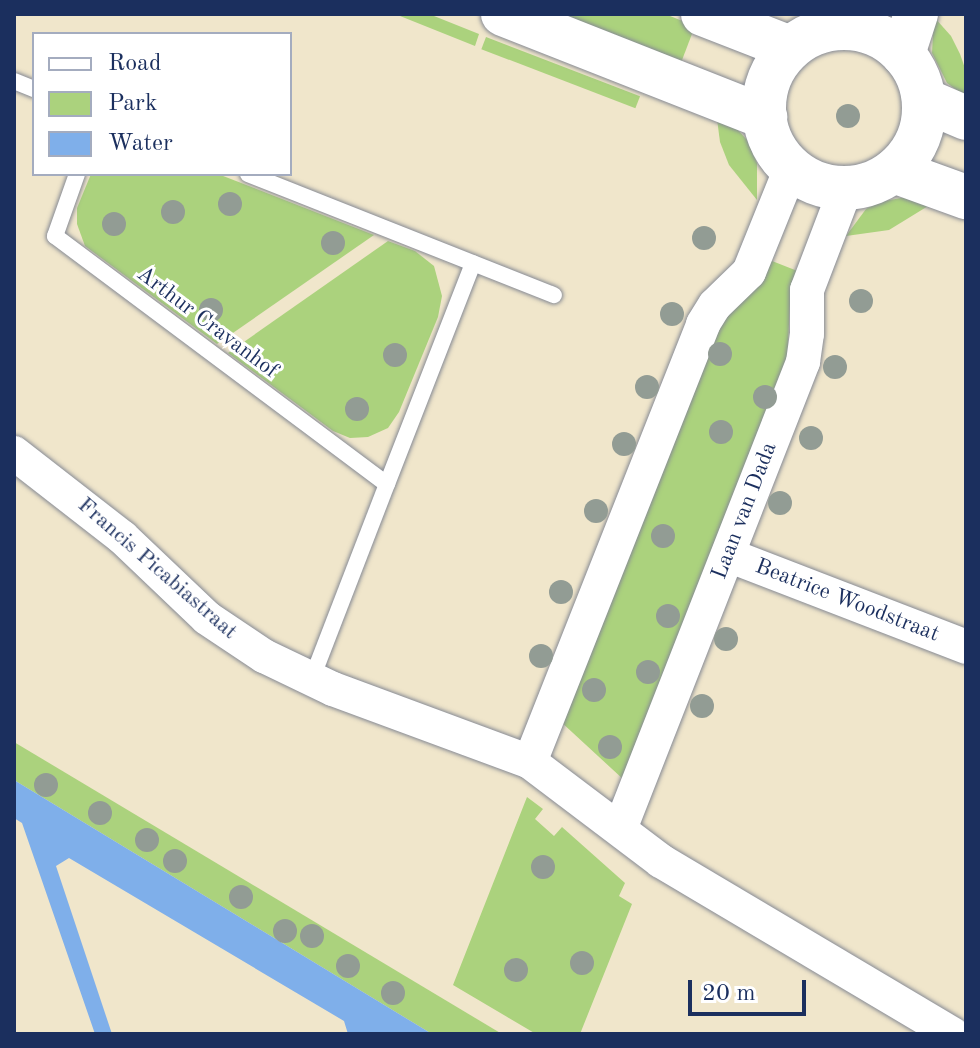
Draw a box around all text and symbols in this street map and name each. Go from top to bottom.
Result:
legend [32,32,292,176]
text: Road [108,52,161,76]
text: Park [108,92,157,116]
text: Water [108,132,173,156]
street label: Arthur Cravanhof [131,261,283,385]
street label: Laan van Dada [707,439,783,583]
street label: Francis Picabiastraat [72,492,242,646]
street label: Beatrice Woodstraat [751,554,943,648]
scale bar [692,964,810,1014]
text: 20 m [702,982,756,1006]

